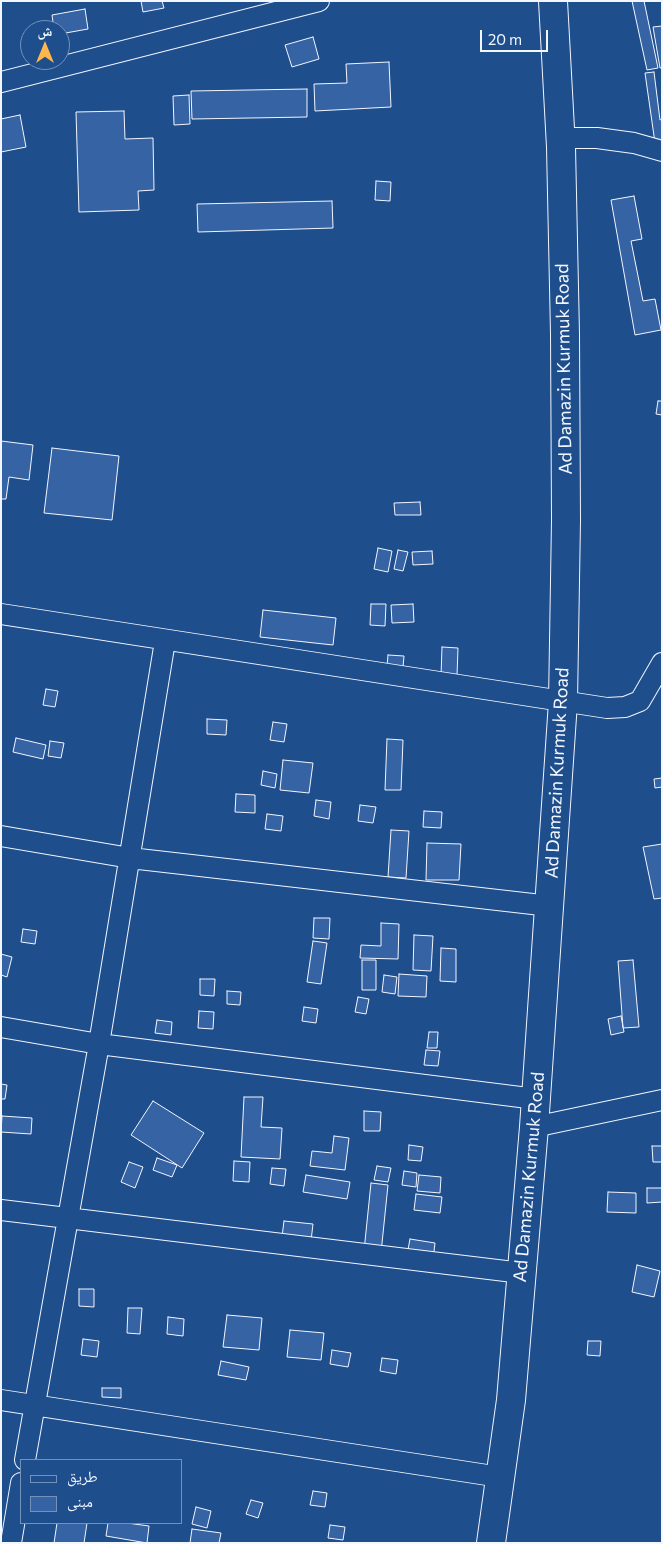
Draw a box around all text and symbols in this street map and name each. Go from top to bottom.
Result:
north arrow [20,20,70,70]
scale bar [483,20,550,52]
text: ش [38,22,52,39]
text: 20 m [488,30,522,48]
street label: Ad Damazin Kurmuk Road [551,263,577,475]
street label: Ad Damazin Kurmuk Road [541,667,573,879]
street label: Ad Damazin Kurmuk Road [509,1071,549,1283]
legend [20,1459,182,1524]
text: طريق [67,1467,98,1485]
text: مبنى [67,1492,93,1510]

